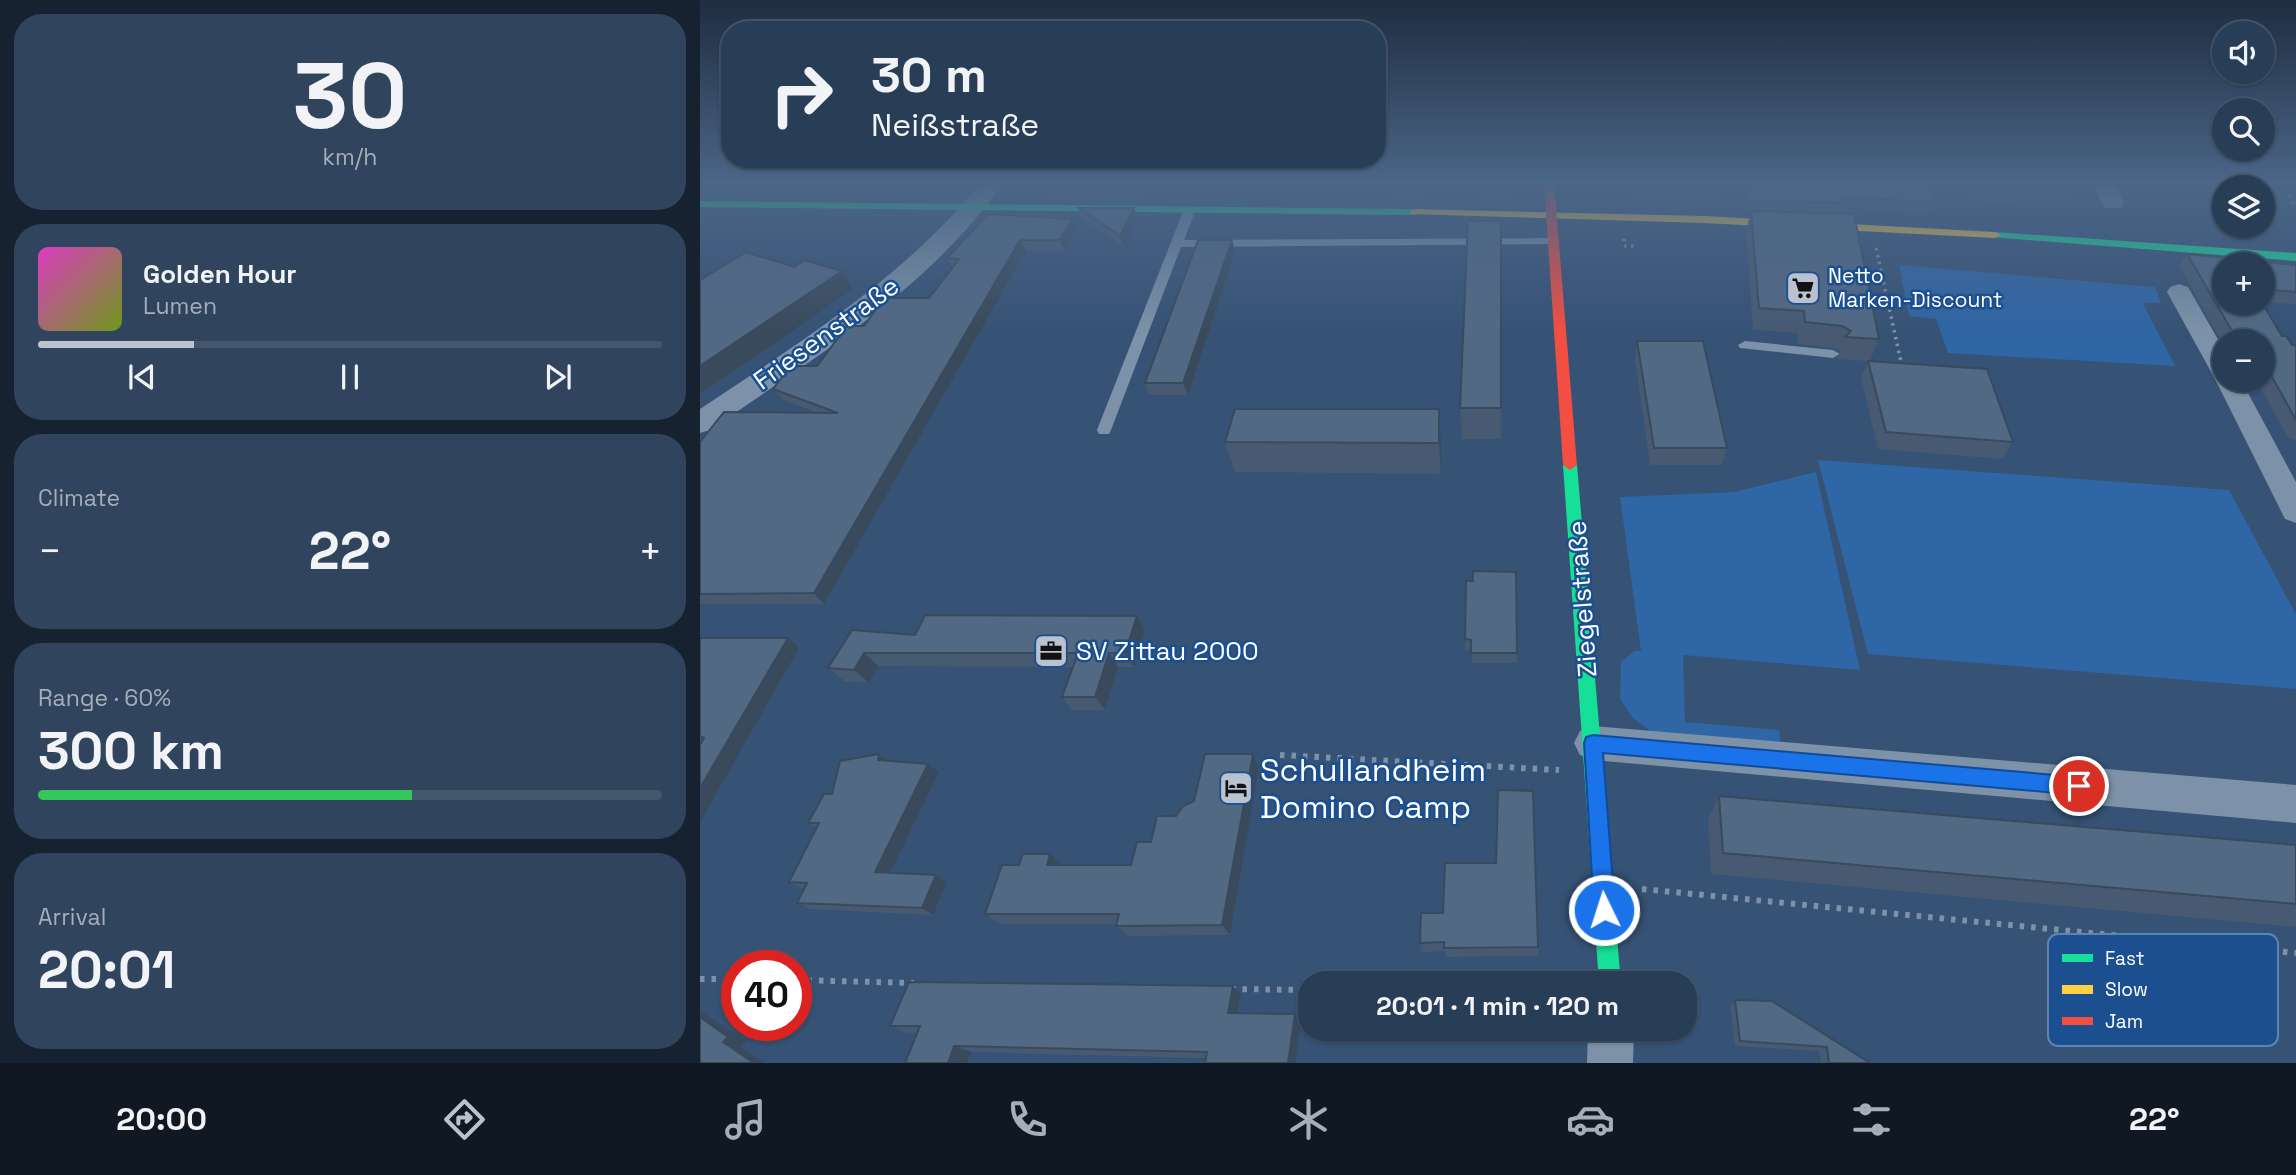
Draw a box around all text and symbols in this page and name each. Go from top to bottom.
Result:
map controls [2212,21,2275,392]
button: sound [2212,21,2275,84]
text: 30 [293,38,407,155]
text: 30 m [871,44,987,106]
icon: right [756,49,847,140]
button: search [2212,98,2275,161]
text: Neißstraße [871,105,1039,145]
text: km/h [323,142,377,172]
button: layers [2212,175,2275,238]
button: + [2212,252,2275,315]
text: Golden Hour [143,257,297,291]
place label: Netto Marken-Discount [1828,262,2003,313]
street label: Friesenstraße [746,269,906,397]
supermarket icon: Netto Marken-Discount [1784,269,1822,307]
text: Lumen [143,291,217,321]
button: − [2212,329,2275,392]
icon: previous [123,358,161,396]
icon: pause [331,358,369,396]
icon: next [539,358,577,396]
text: Climate [38,483,120,513]
text: 22° [309,518,391,584]
street label: Ziegelstraße [1560,520,1604,678]
text: − [38,527,62,575]
text: + [638,527,662,575]
office icon: SV Zittau 2000 [1032,632,1070,670]
place label: SV Zittau 2000 [1076,634,1259,668]
text: Range · 60% [38,683,171,713]
text: 300 km [38,718,224,784]
place label: Schullandheim Domino Camp [1260,750,1486,827]
pin [2049,756,2109,816]
icon: arrive [2060,767,2098,805]
hotel icon: Schullandheim Domino Camp [1217,769,1255,807]
position arrow [1567,873,1641,947]
text: Arrival [38,902,106,932]
legend [2048,934,2278,1046]
text: 20:01 [38,937,175,1003]
text: Fast [2105,946,2145,971]
speed limit sign: 40 [721,950,812,1041]
text: Slow [2105,977,2148,1002]
text: 20:01 · 1 min · 120 m [1376,989,1619,1023]
text: Jam [2105,1009,2143,1034]
icon: directions [440,1095,489,1144]
icon: music [721,1095,770,1144]
icon: phone [1003,1095,1052,1144]
icon: climate [1284,1095,1333,1144]
icon: car [1566,1095,1615,1144]
icon: filters [1847,1095,1896,1144]
text: 20:00 [116,1099,207,1139]
text: 22° [2129,1099,2180,1139]

